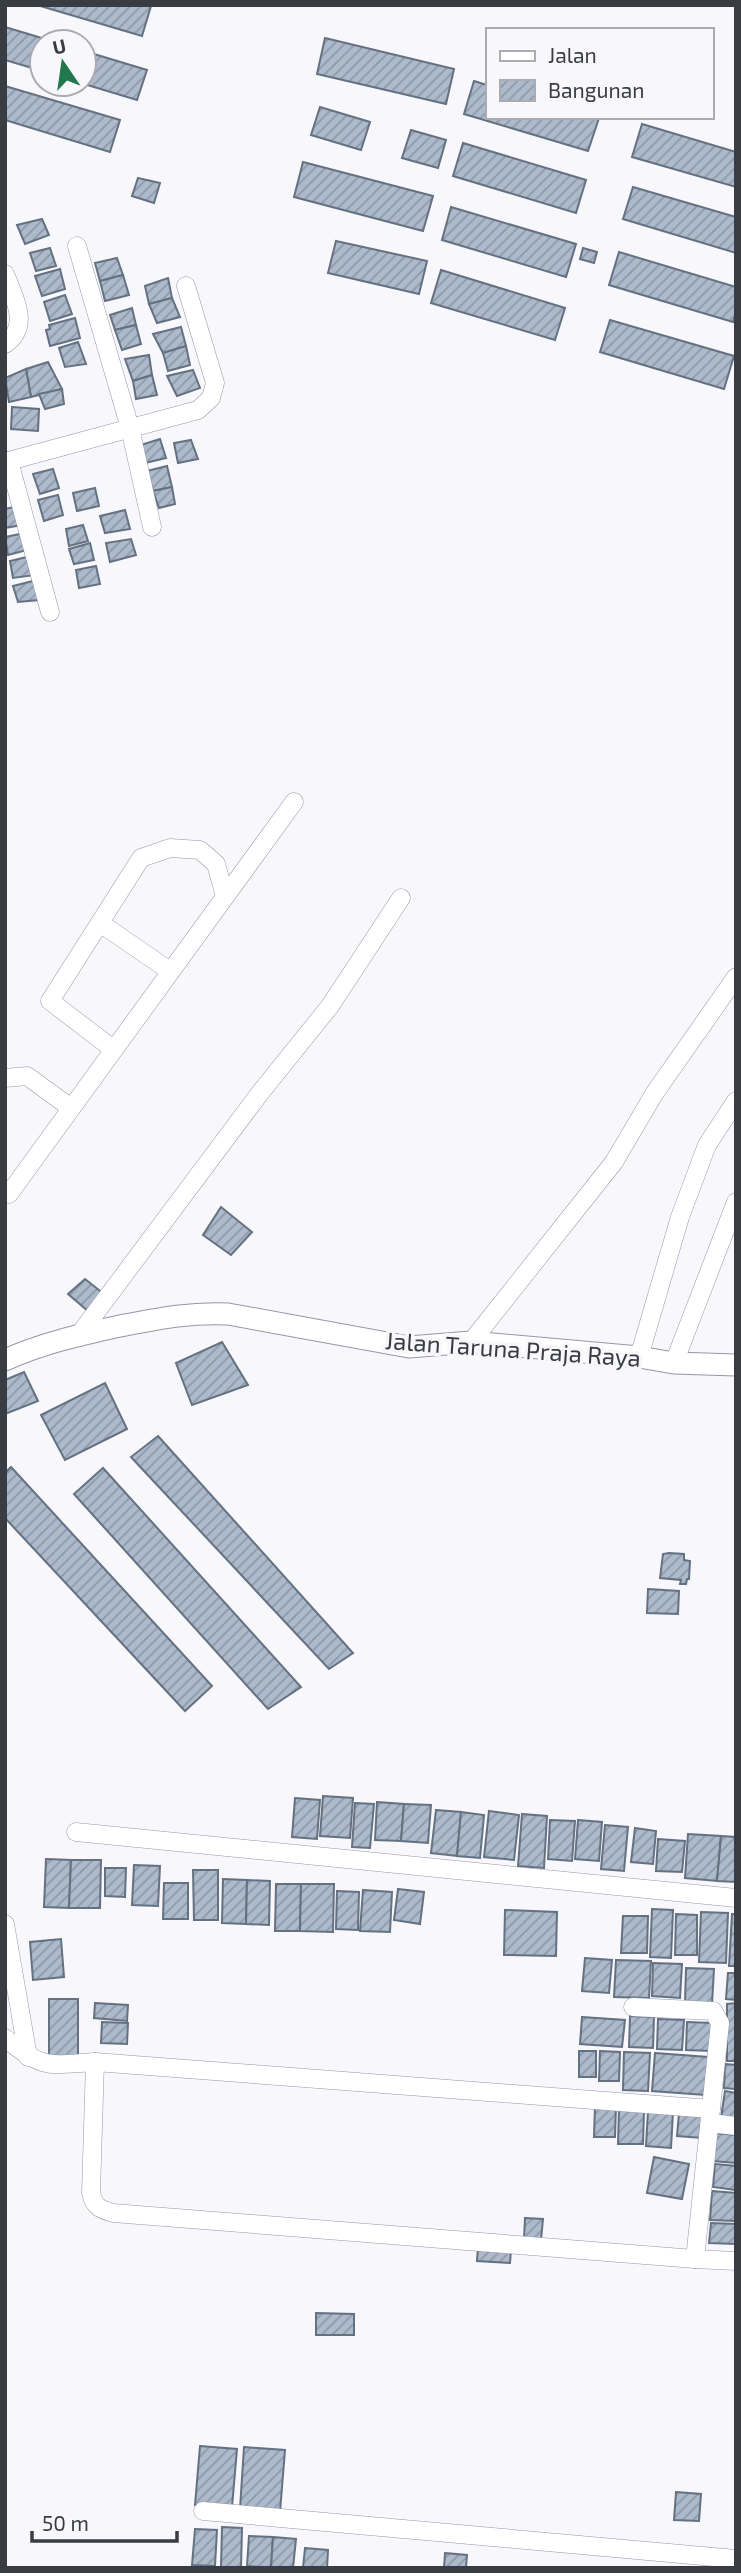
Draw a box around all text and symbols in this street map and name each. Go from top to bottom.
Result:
north arrow [28,28,98,98]
legend [486,28,713,119]
text: U [50,33,68,59]
text: Jalan [548,42,597,67]
text: Bangunan [548,77,644,102]
street label: Jalan Taruna Praja Raya [384,1325,642,1372]
scale bar [32,2500,177,2544]
text: 50 m [42,2510,89,2535]

